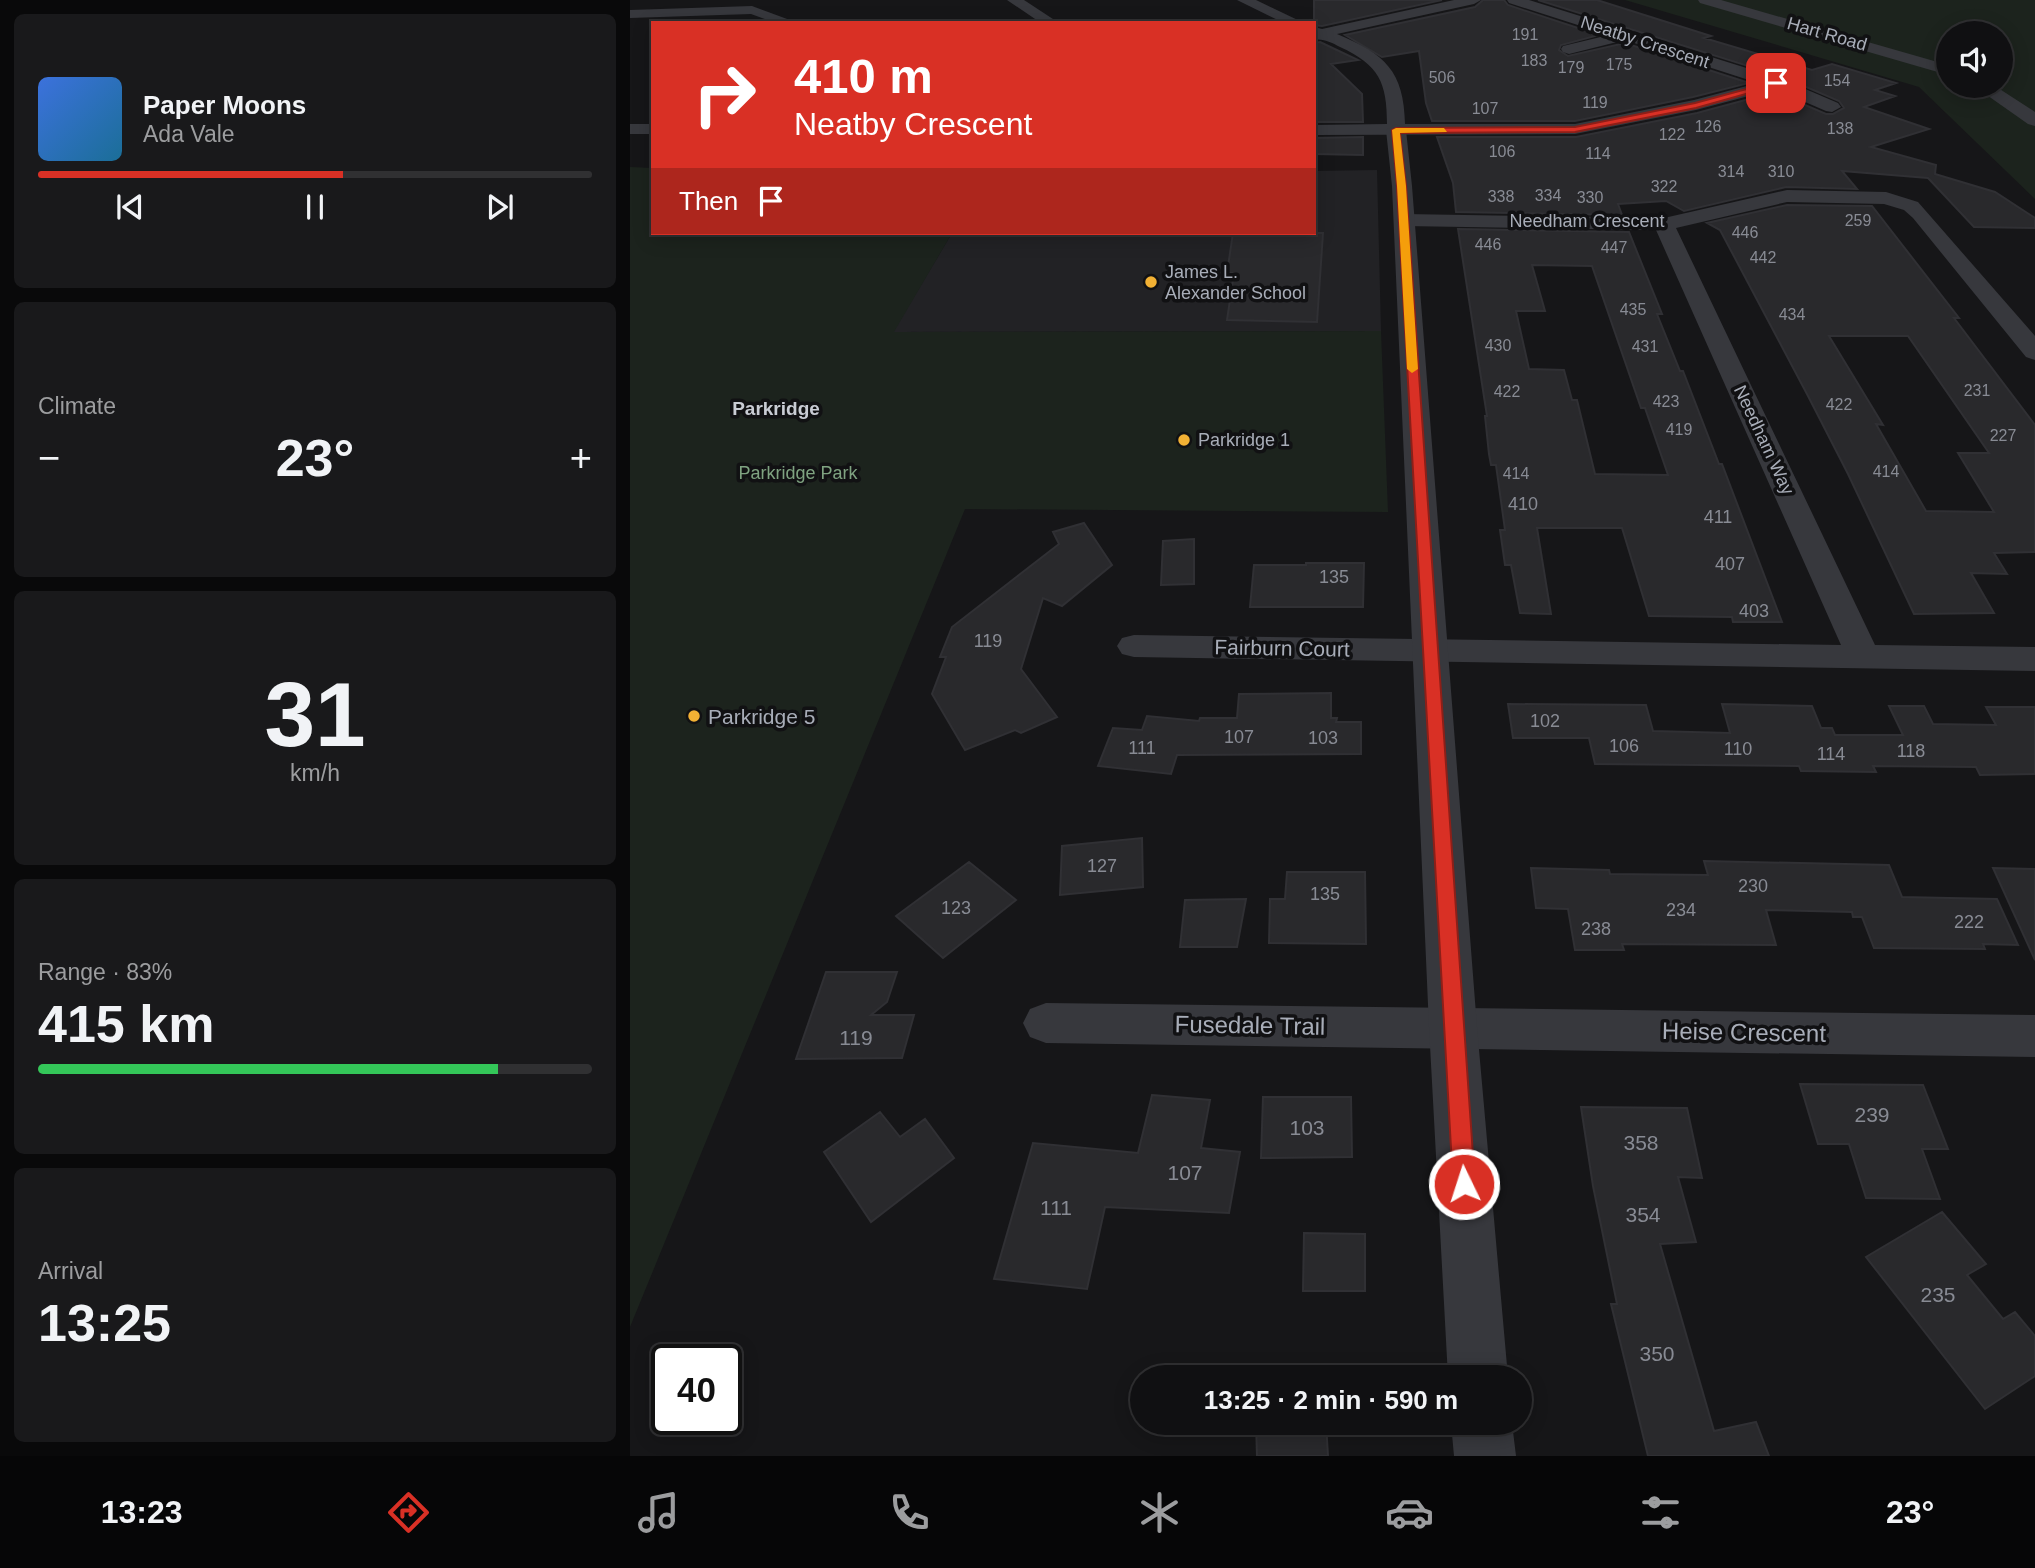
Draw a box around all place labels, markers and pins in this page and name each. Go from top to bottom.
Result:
pin [1746,53,1806,113]
place label: James L. Alexander School [1165,262,1306,303]
marker: James L. Alexander School [1143,274,1159,290]
place label: Parkridge 1 [1198,430,1290,450]
marker: Parkridge 1 [1176,432,1192,448]
place label: Parkridge 5 [708,705,815,728]
marker: Parkridge 5 [686,708,702,724]

